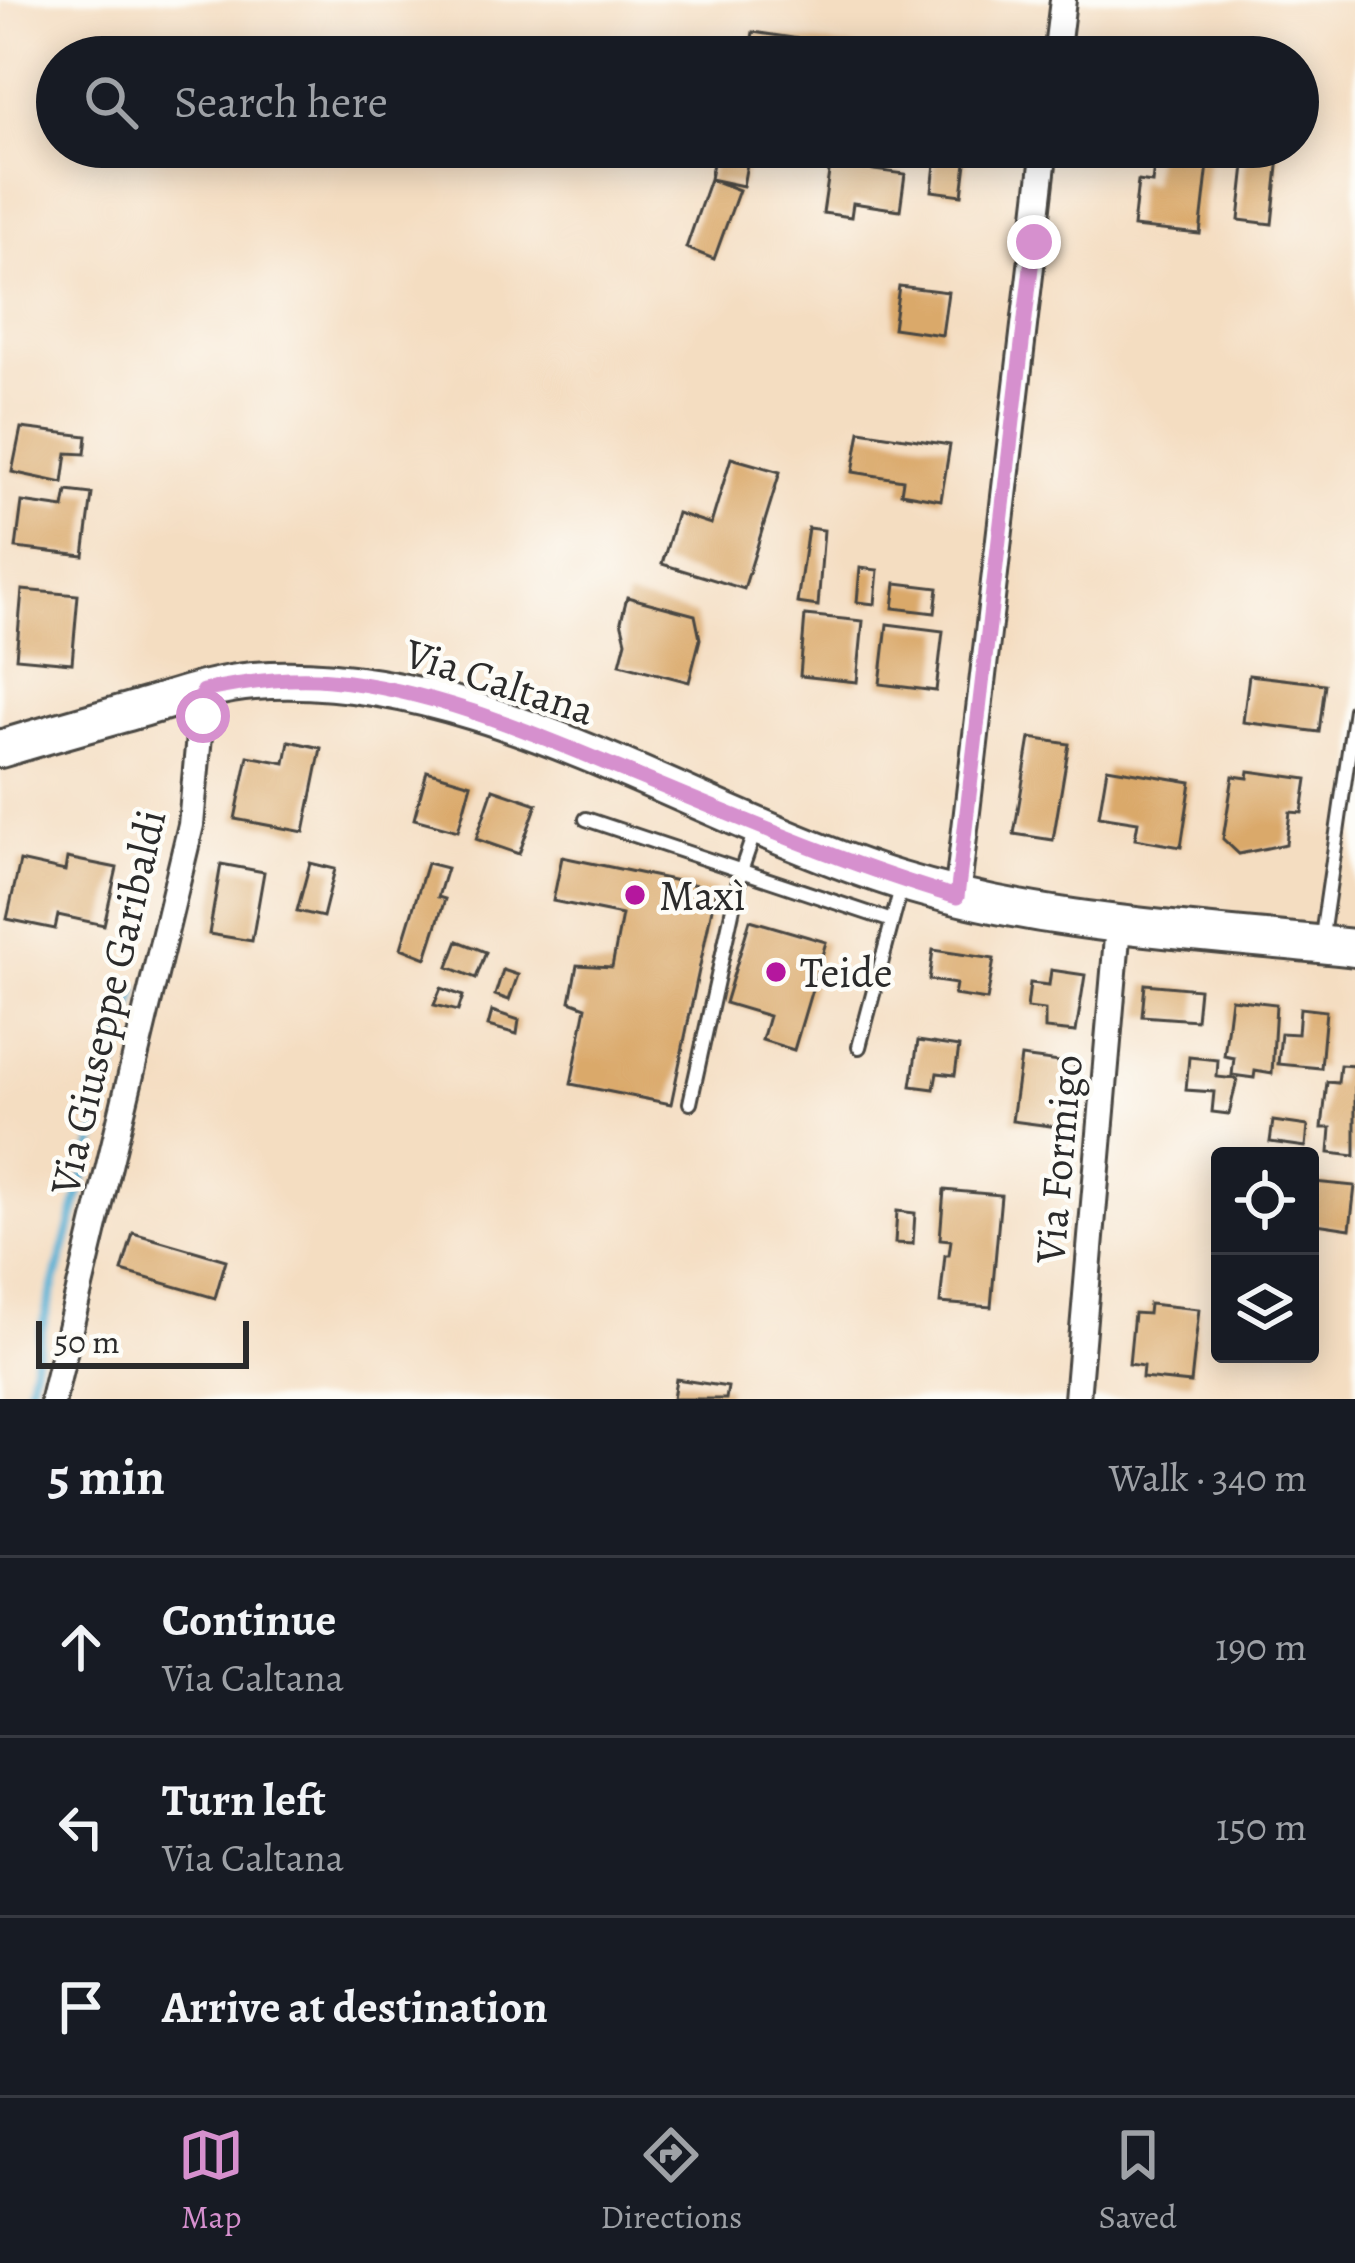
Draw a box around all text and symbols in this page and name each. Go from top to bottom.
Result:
search box [36,36,1319,168]
icon: search [78,69,144,135]
text: Search here [174,71,388,133]
route end [1007,215,1061,269]
street label: Via Caltana [397,624,602,739]
route start [176,689,230,743]
street label: Via Giuseppe Garibaldi [35,804,179,1201]
place label: Maxì [659,867,746,924]
marker: Maxì [622,882,648,908]
place label: Teide [800,944,892,1001]
marker: Teide [763,959,789,985]
street label: Via Formigo [1021,1052,1096,1267]
map controls [1211,1147,1319,1363]
button: locate [1211,1147,1319,1255]
button: layers [1211,1255,1319,1363]
scale bar [36,1315,249,1368]
text: 50 m [54,1319,120,1364]
text: 5 min [48,1442,165,1512]
text: Walk · 340 m [1109,1451,1307,1504]
text: Continue [162,1589,336,1651]
icon: ahead [48,1614,114,1680]
text: 190 m [1215,1620,1307,1673]
text: Via Caltana [162,1651,344,1704]
text: Turn left [162,1769,326,1831]
icon: left [48,1794,114,1860]
text: 150 m [1216,1800,1307,1853]
text: Via Caltana [162,1831,344,1884]
icon: arrive [48,1974,114,2040]
text: Arrive at destination [162,1976,548,2038]
tab: Map [178,2122,244,2239]
tab: Directions [601,2122,742,2239]
tab: Saved [1099,2122,1177,2239]

